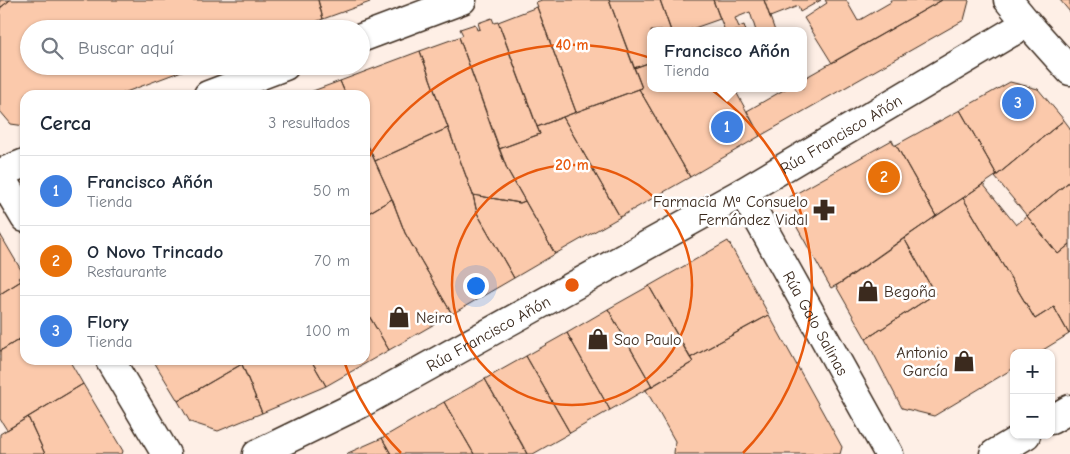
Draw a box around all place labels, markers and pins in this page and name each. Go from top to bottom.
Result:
pin: 3 [1002,84,1034,122]
pin: 1 [711,108,743,146]
pin: 2 [868,158,900,196]
place label: Farmacia Mª Consuelo Fernández Vidal [653,193,808,229]
pharmacy icon: Farmacia Mª Consuelo Fernández Vidal [811,197,837,223]
centre of rings [563,276,581,294]
shop icon: Begoña [855,278,881,304]
place label: Begoña [884,283,936,301]
shop icon: Neira [386,304,412,330]
place label: Neira [416,309,452,327]
shop icon: Sao Paulo [585,326,611,352]
place label: Sao Paulo [614,331,682,349]
place label: Antonio García [896,344,948,380]
shop icon: Antonio García [951,348,977,374]

